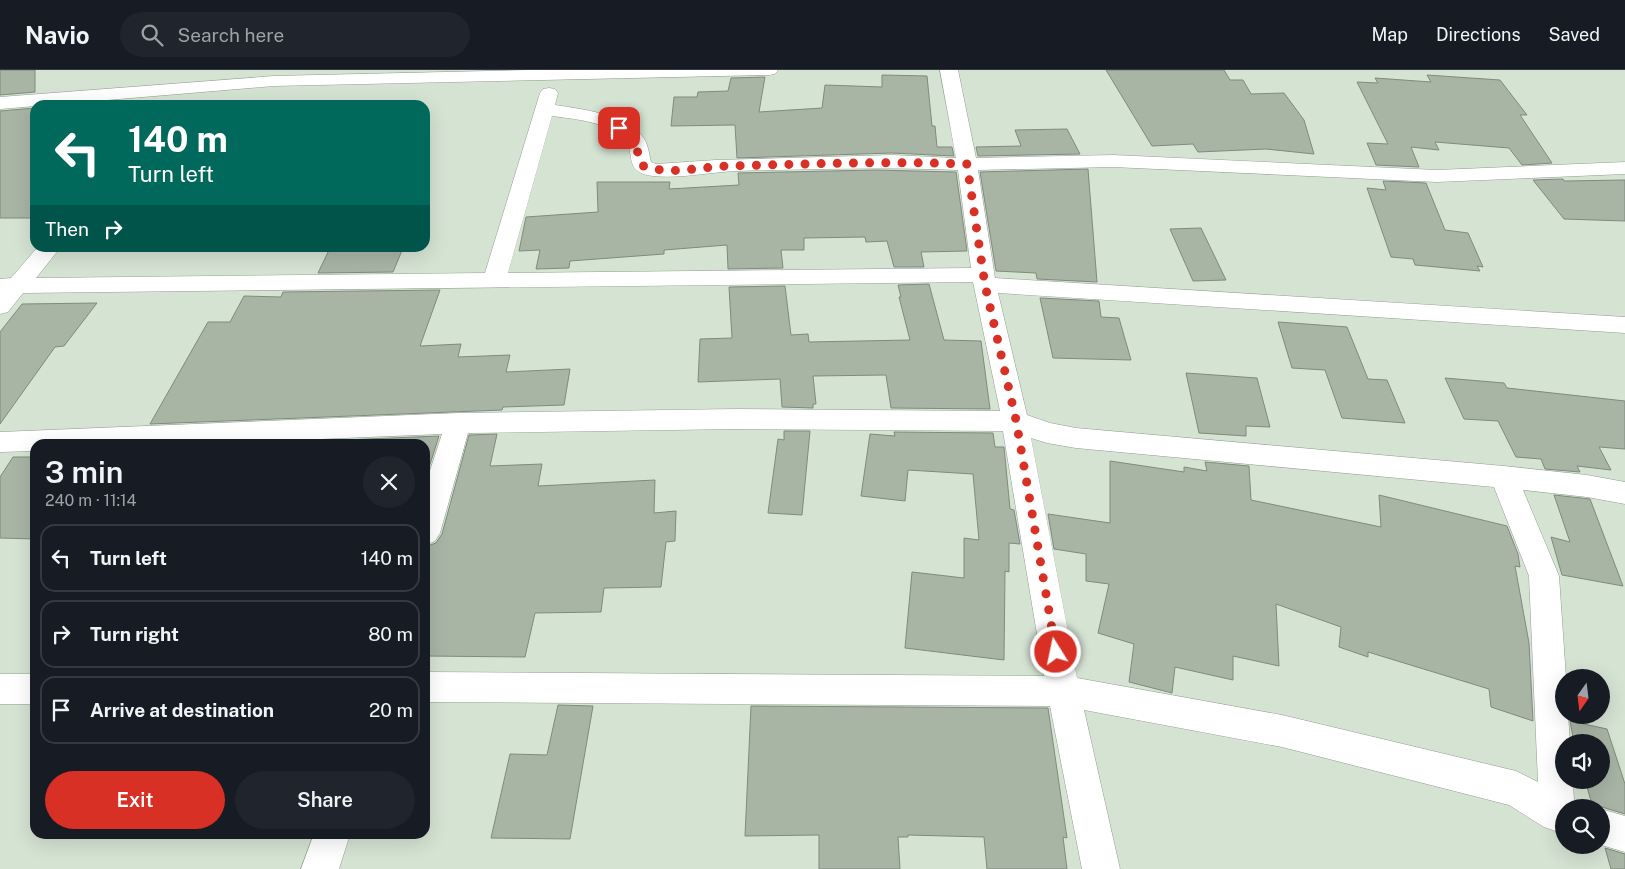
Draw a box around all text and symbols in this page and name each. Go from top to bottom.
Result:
search box [120,12,470,57]
text: Navio [25,21,90,49]
icon: search [138,21,166,49]
text: Search here [178,24,284,46]
text: Map [1371,24,1408,45]
text: Directions [1436,24,1521,45]
text: Saved [1549,24,1600,45]
pin [598,107,640,149]
icon: arrive [605,114,633,142]
text: 140 m [128,119,228,160]
icon: left [45,120,110,185]
text: Turn left [128,161,214,187]
icon: right [99,215,127,243]
text: Then [45,218,89,240]
text: 3 min [45,454,123,490]
button: close [363,456,415,508]
text: 240 m · 11:14 [45,491,137,510]
icon: left [47,544,75,572]
text: Turn left [90,547,167,569]
text: 140 m [361,547,413,569]
icon: right [47,620,75,648]
text: Turn right [90,623,179,645]
text: 80 m [368,623,413,645]
position arrow [1029,625,1081,677]
north arrow [1555,669,1610,724]
map controls [1555,669,1610,854]
icon: arrive [47,696,75,724]
text: Arrive at destination [90,699,274,721]
text: 20 m [369,699,413,721]
button: sound [1555,734,1610,789]
button: Exit [45,771,225,829]
button: Share [235,771,415,829]
button: search [1555,799,1610,854]

